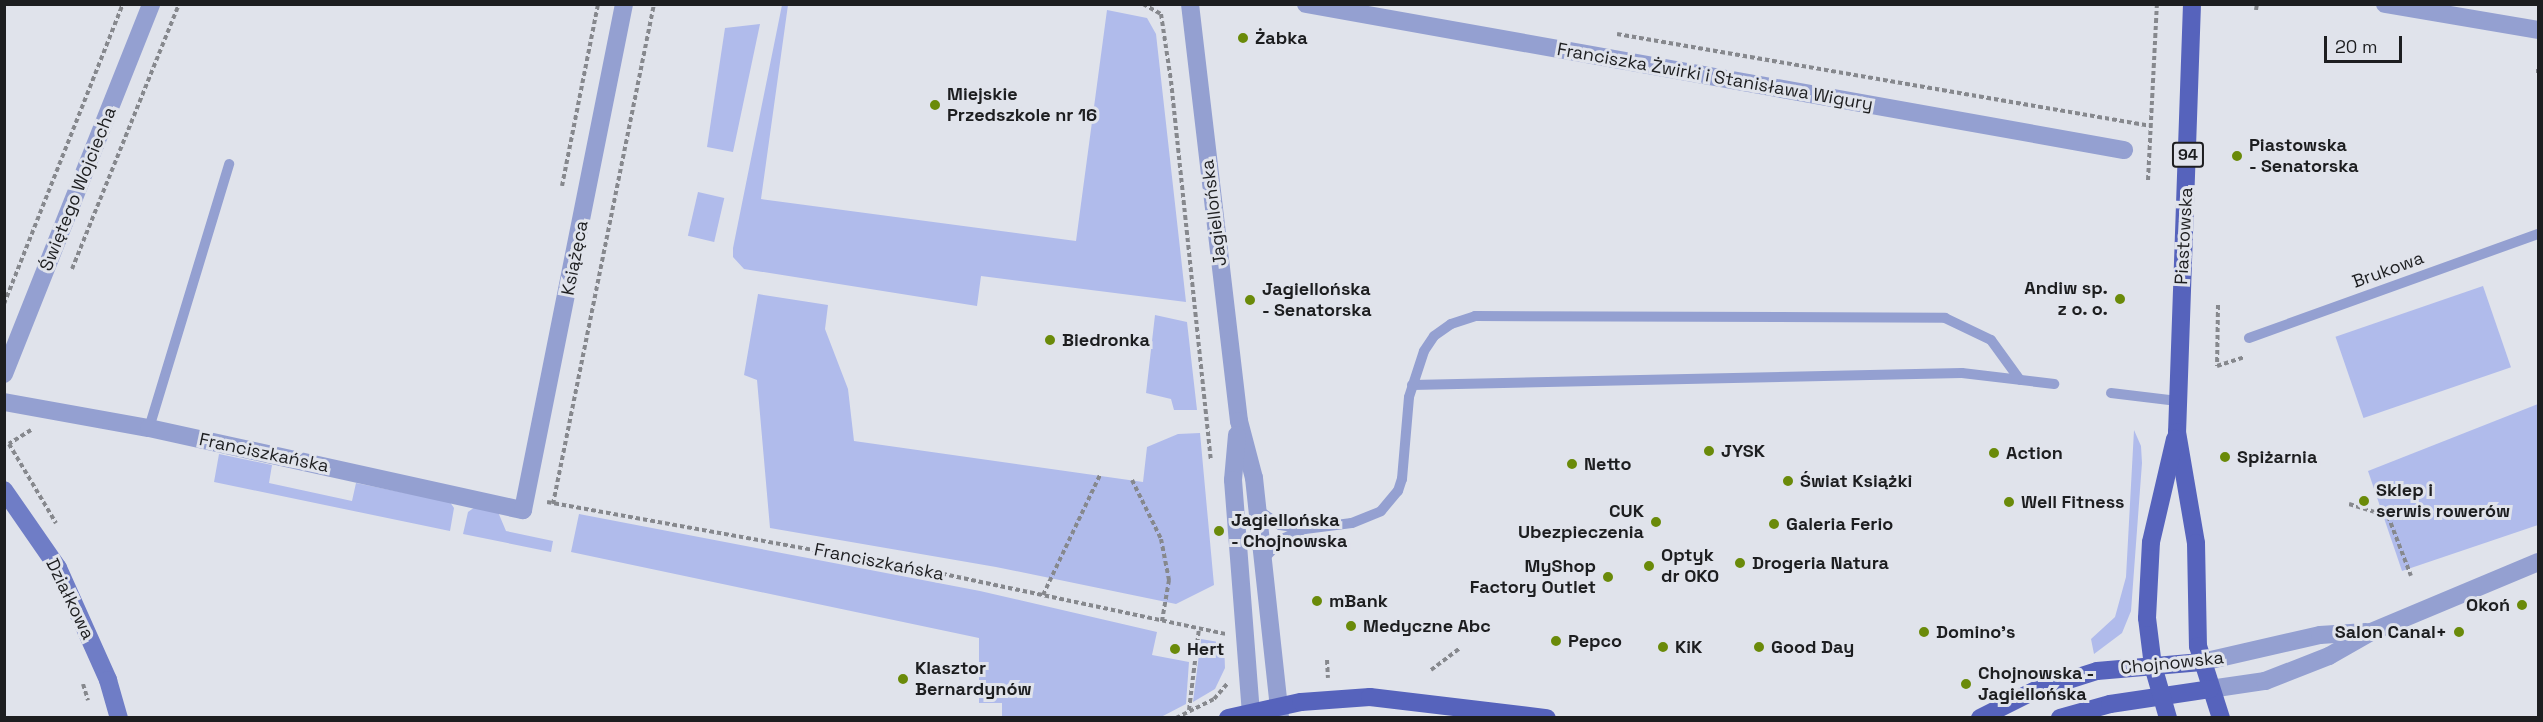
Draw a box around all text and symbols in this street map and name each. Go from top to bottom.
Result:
scale bar [2327,24,2405,62]
place label: Żabka [1255,27,1308,49]
marker: Żabka [1236,31,1250,45]
text: 20 m [2335,35,2378,58]
street label: Franciszka Żwirki i Stanisława Wigury [1555,39,1875,115]
place label: Miejskie Przedszkole nr 16 [947,84,1097,127]
marker: Miejskie Przedszkole nr 16 [928,98,942,112]
street label: Świętego Wojciecha [35,104,121,274]
place label: Piastowska - Senatorska [2249,135,2359,178]
road number: 94 [2172,142,2204,168]
marker: Piastowska - Senatorska [2230,149,2244,163]
street label: Jagiellońska [1197,158,1231,268]
street label: Piastowska [2171,187,2197,285]
street label: Książęca [557,219,593,297]
street label: Brukowa [2349,247,2427,293]
place label: Andiw sp. z o. o. [2024,278,2108,320]
place label: Jagiellońska - Senatorska [1262,279,1372,322]
marker: Andiw sp. z o. o. [2113,292,2127,306]
marker: Jagiellońska - Senatorska [1243,293,1257,307]
place label: Biedronka [1062,329,1150,351]
marker: Biedronka [1043,333,1057,347]
street label: Franciszkańska [197,429,331,477]
place label: JYSK [1721,440,1765,462]
place label: Action [2006,442,2063,464]
marker: JYSK [1702,444,1716,458]
marker: Action [1987,446,2001,460]
place label: Spiżarnia [2237,446,2317,468]
marker: Spiżarnia [2218,450,2232,464]
place label: Netto [1584,453,1632,475]
marker: Netto [1565,457,1579,471]
place label: Świat Książki [1800,470,1912,492]
marker: Świat Książki [1781,474,1795,488]
place label: Sklep i serwis rowerów [2376,480,2510,522]
place label: Well Fitness [2021,491,2125,513]
marker: Sklep i serwis rowerów [2357,494,2371,508]
marker: Well Fitness [2002,495,2016,509]
place label: CUK Ubezpieczenia [1518,501,1644,544]
place label: Jagiellońska - Chojnowska [1231,510,1348,552]
place label: Galeria Ferio [1786,513,1893,535]
marker: CUK Ubezpieczenia [1649,515,1663,529]
marker: Galeria Ferio [1767,517,1781,531]
marker: Jagiellońska - Chojnowska [1212,524,1226,538]
street label: Franciszkańska [812,539,946,585]
place label: Optyk dr OKO [1661,545,1719,588]
place label: Drogeria Natura [1752,552,1889,574]
street label: Działkowa [41,555,99,643]
place label: MyShop Factory Outlet [1470,556,1596,598]
marker: Drogeria Natura [1733,556,1747,570]
marker: Optyk dr OKO [1642,559,1656,573]
marker: MyShop Factory Outlet [1601,570,1615,584]
place label: mBank [1329,590,1388,612]
marker: mBank [1310,594,1324,608]
place label: Okoń [2466,594,2510,616]
marker: Okoń [2515,598,2529,612]
place label: Medyczne Abc [1363,615,1491,637]
marker: Medyczne Abc [1344,619,1358,633]
place label: Domino's [1936,621,2015,643]
place label: Salon Canal+ [2335,621,2447,643]
marker: Domino's [1917,625,1931,639]
marker: Salon Canal+ [2452,625,2466,639]
place label: Pepco [1568,630,1622,652]
marker: Pepco [1549,634,1563,648]
place label: KiK [1675,636,1702,658]
place label: Good Day [1771,636,1854,658]
place label: Hert [1187,638,1225,660]
marker: KiK [1656,640,1670,654]
marker: Good Day [1752,640,1766,654]
marker: Hert [1168,642,1182,656]
street label: Chojnowska [2119,647,2225,679]
place label: Klasztor Bernardynów [915,658,1032,700]
place label: Chojnowska - Jagiellońska [1978,663,2095,706]
marker: Klasztor Bernardynów [896,672,910,686]
marker: Chojnowska - Jagiellońska [1959,677,1973,691]

